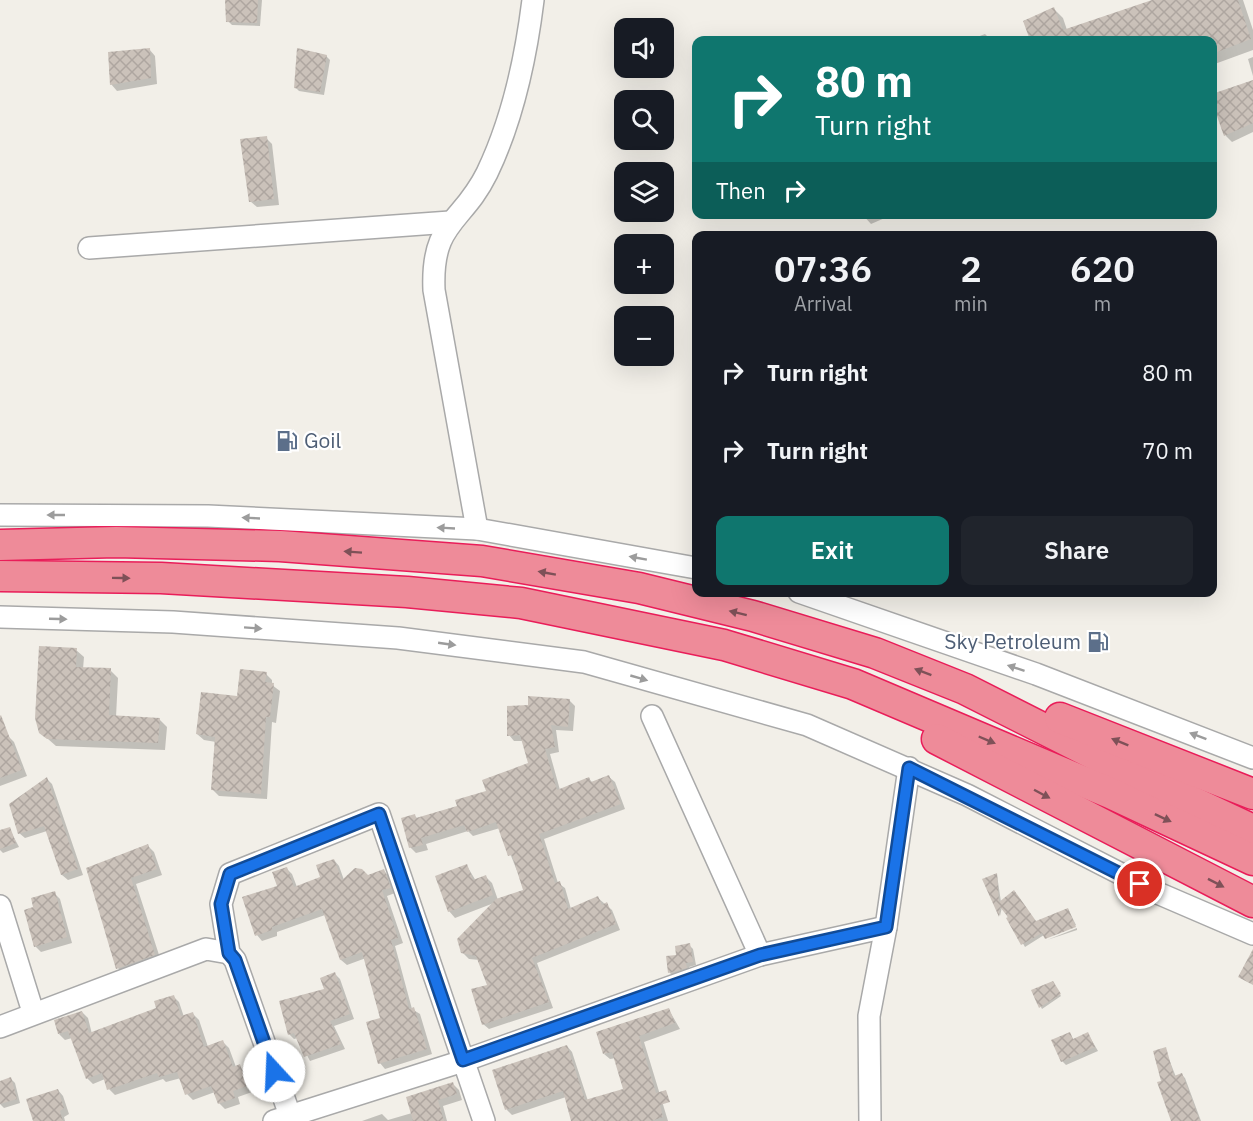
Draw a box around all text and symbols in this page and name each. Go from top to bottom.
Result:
map controls [614,18,674,366]
button: sound [614,18,674,78]
text: 80 m [815,54,913,109]
icon: right [716,60,794,138]
button: search [614,90,674,150]
text: Turn right [815,107,932,142]
button: layers [614,162,674,222]
icon: right [778,174,811,207]
text: Then [716,176,766,205]
button: + [614,234,674,294]
text: 07:36 [774,245,872,292]
text: 2 [960,245,982,292]
text: 620 [1070,245,1135,292]
text: Arrival [794,290,852,317]
text: min [954,290,988,317]
text: m [1094,290,1111,317]
button: − [614,306,674,366]
icon: right [716,356,749,389]
text: Turn right [767,358,868,387]
text: 80 m [1142,358,1193,387]
place label: Goil [304,426,342,454]
fuel station icon: Goil [275,429,299,453]
icon: right [716,434,749,467]
text: Turn right [767,436,868,465]
text: 70 m [1142,436,1193,465]
one-way arrow [47,510,66,520]
one-way arrow [242,513,261,522]
button: Exit [716,516,949,585]
button: Share [961,516,1193,585]
one-way arrow [436,523,455,532]
one-way arrow [344,547,363,556]
one-way arrow [629,553,648,562]
one-way arrow [537,568,556,577]
one-way arrow [112,573,131,582]
one-way arrow [729,607,747,617]
one-way arrow [49,614,68,624]
one-way arrow [244,623,263,632]
place label: Sky Petroleum [944,627,1081,655]
fuel station icon: Sky Petroleum [1086,630,1110,654]
one-way arrow [438,639,457,649]
one-way arrow [1007,662,1025,672]
one-way arrow [914,667,932,677]
one-way arrow [630,673,648,683]
one-way arrow [1189,731,1207,741]
one-way arrow [978,736,996,746]
one-way arrow [1111,737,1129,747]
one-way arrow [1034,789,1051,799]
one-way arrow [1154,813,1171,822]
pin [1114,858,1165,909]
icon: arrive [1123,867,1156,900]
one-way arrow [1207,878,1224,888]
position arrow [242,1039,306,1103]

